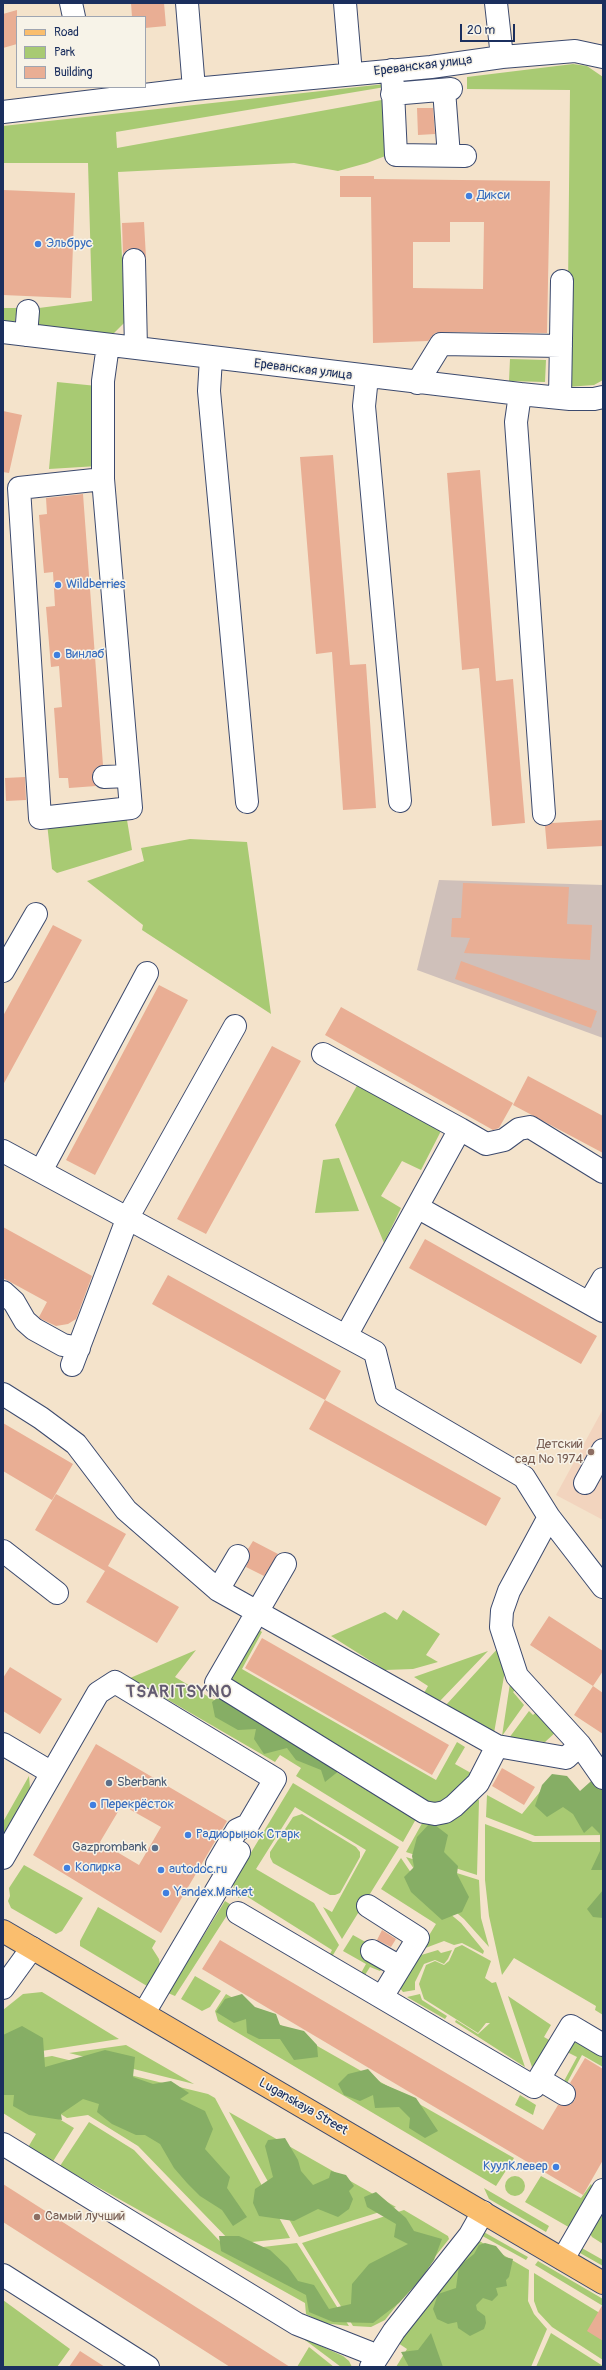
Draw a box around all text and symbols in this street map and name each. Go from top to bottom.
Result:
legend [16,16,146,88]
scale bar [462,16,517,42]
text: 20 m [467,23,495,38]
text: Road [54,25,79,40]
text: Park [54,45,75,60]
street label: Ереванская улица [373,52,473,80]
text: Building [54,65,93,80]
place label: Дикси [477,188,510,204]
marker: Дикси [464,191,474,201]
place label: Эльбрус [46,236,92,252]
marker: Эльбрус [33,239,43,249]
street label: Ереванская улица [253,356,353,384]
place label: Wildberries [66,577,125,593]
marker: Wildberries [53,580,63,590]
place label: Винлаб [65,647,105,663]
marker: Винлаб [52,650,62,660]
place label: Детский сад № 1974 [515,1437,583,1468]
marker: Детский сад № 1974 [586,1447,596,1457]
district label: TSARITSYNO [126,1683,232,1703]
place label: Sberbank [117,1775,167,1791]
marker: Sberbank [104,1778,114,1788]
place label: Перекрёсток [101,1797,174,1813]
marker: Перекрёсток [88,1800,98,1810]
place label: Радиорынок Старк [196,1827,300,1843]
marker: Радиорынок Старк [183,1830,193,1840]
place label: Gazprombank [72,1840,147,1856]
marker: Gazprombank [150,1843,160,1853]
place label: Копирка [75,1860,121,1876]
place label: autodoc.ru [169,1862,227,1878]
marker: Копирка [62,1863,72,1873]
marker: autodoc.ru [156,1865,166,1875]
place label: Yandex.Market [174,1885,253,1901]
marker: Yandex.Market [161,1888,171,1898]
street label: Luganskaya Street [256,2075,350,2139]
place label: КуулКлевер [483,2159,548,2175]
marker: КуулКлевер [551,2162,561,2172]
place label: Самый лучший [45,2209,125,2225]
marker: Самый лучший [32,2212,42,2222]

